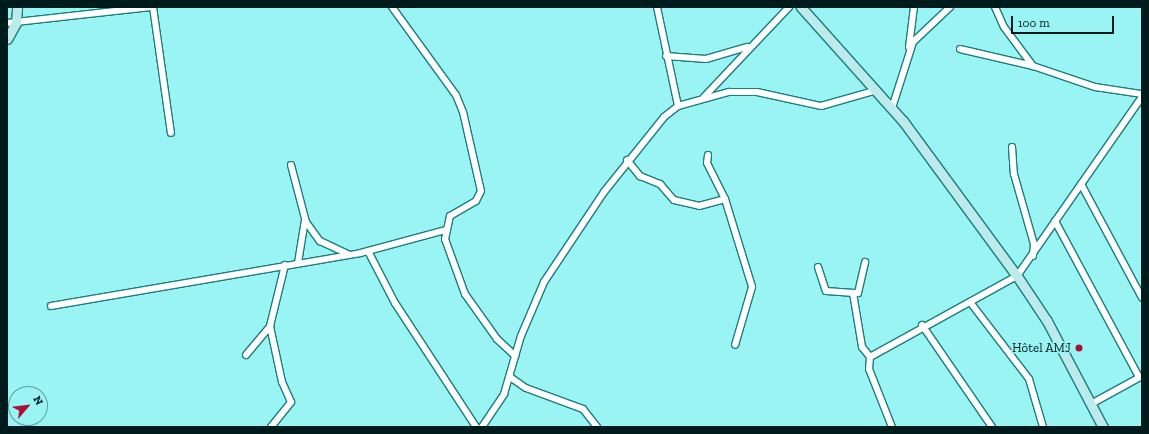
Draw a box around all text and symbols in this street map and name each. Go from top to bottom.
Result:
scale bar [1013,8,1116,34]
text: 100 m [1018,16,1050,30]
place label: Hôtel AMJ [1012,340,1071,356]
marker: Hôtel AMJ [1074,343,1084,353]
north arrow [8,386,48,426]
text: N [30,394,46,407]

